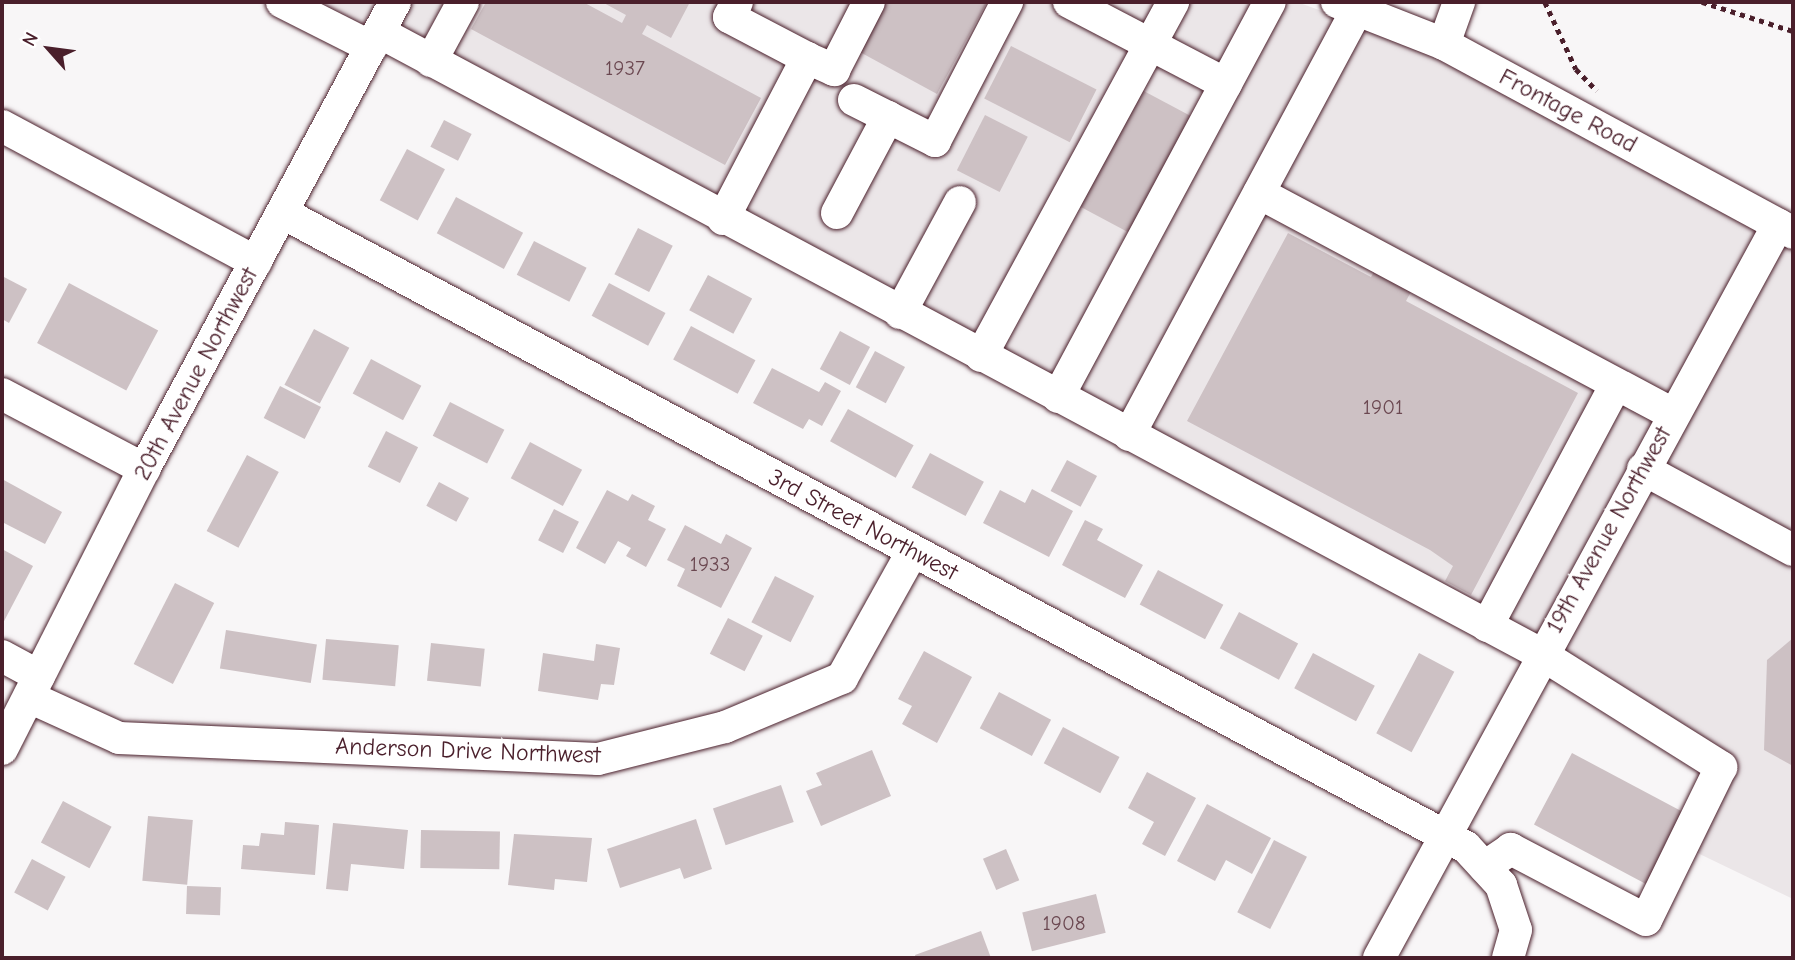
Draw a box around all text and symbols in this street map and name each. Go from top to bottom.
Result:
north arrow [14,14,84,84]
text: N [18,29,43,50]
house number: 1937 [605,55,645,81]
street label: Frontage Road [1494,63,1642,159]
street label: 20th Avenue Northwest [128,263,264,485]
house number: 1901 [1363,394,1403,420]
street label: 19th Avenue Northwest [1540,422,1678,638]
street label: 3rd Street Northwest [763,463,963,587]
house number: 1933 [690,551,730,577]
street label: Anderson Drive Northwest [335,732,601,770]
house number: 1908 [1042,910,1086,936]

